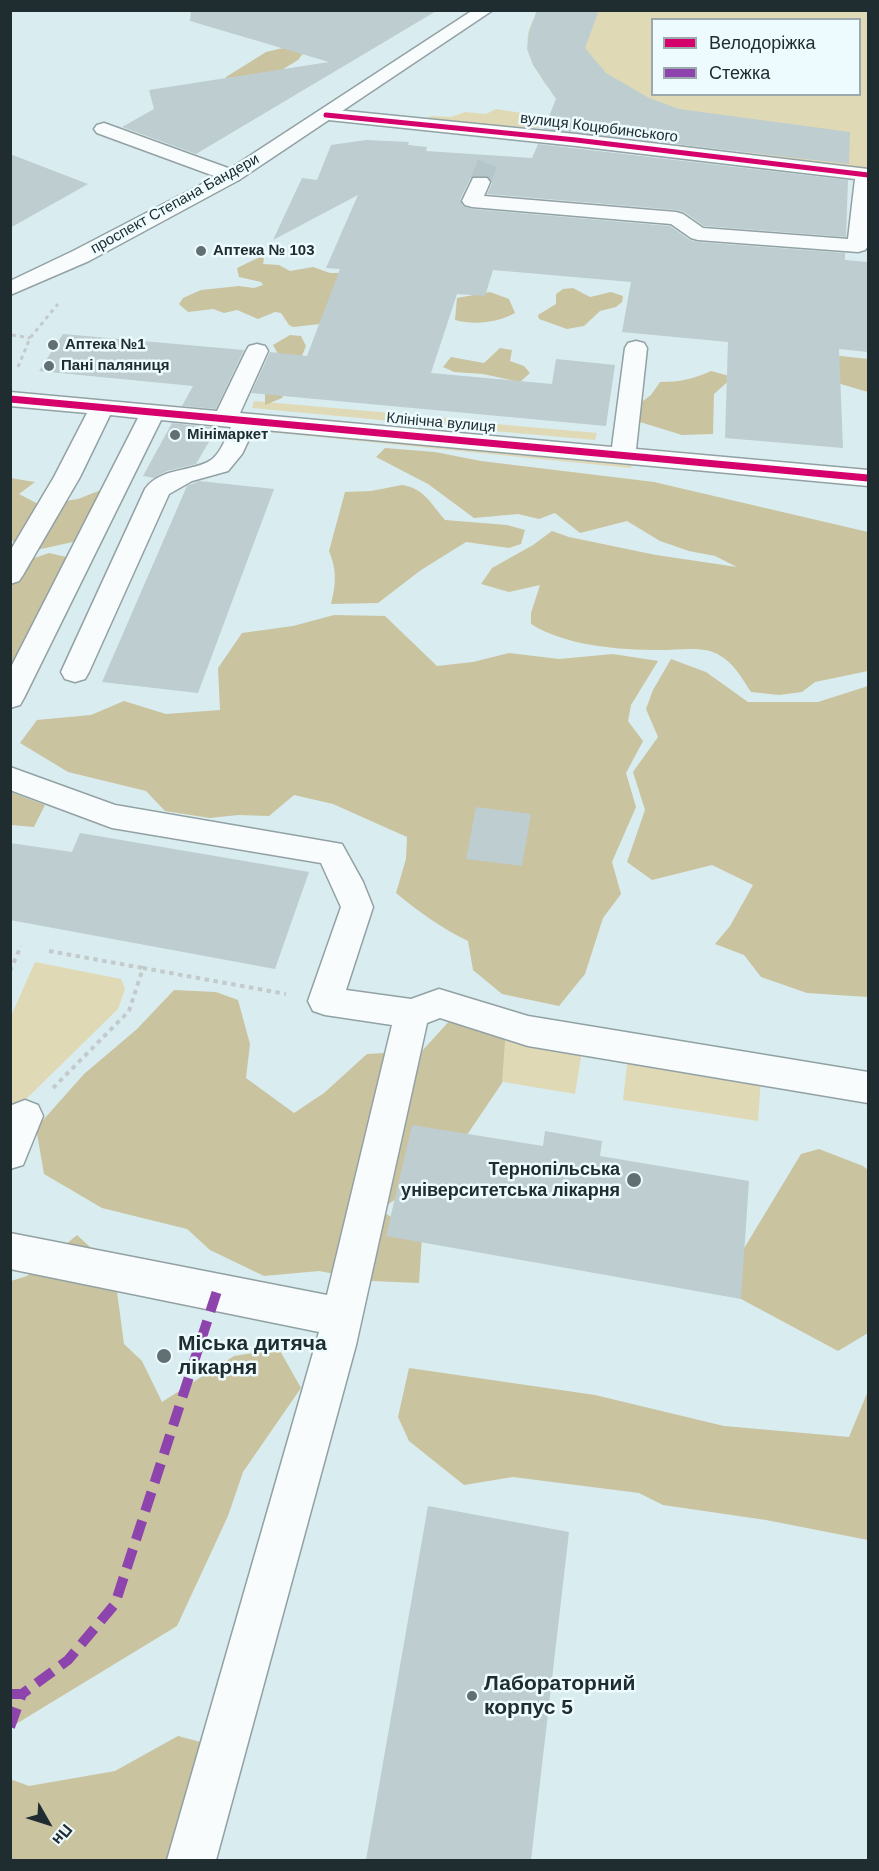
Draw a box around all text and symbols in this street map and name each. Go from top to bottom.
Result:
legend [651,18,861,96]
text: Велодоріжка [709,33,816,53]
text: Стежка [709,63,770,83]
street label: вулиця Коцюбинського [519,109,679,147]
street label: проспект Степана Бандери [88,150,262,258]
place label: Аптека № 103 [213,242,315,260]
marker: Аптека № 103 [194,244,208,258]
place label: Аптека №1 [65,336,146,354]
marker: Аптека №1 [46,338,60,352]
place label: Пані паляниця [61,357,169,375]
marker: Пані паляниця [42,359,56,373]
street label: Клінічна вулиця [386,409,496,437]
place label: Мінімаркет [187,426,268,444]
marker: Мінімаркет [168,428,182,442]
place label: Тернопільська університетська лікарня [401,1159,620,1202]
marker: Тернопільська університетська лікарня [625,1171,643,1189]
place label: Міська дитяча лікарня [178,1331,327,1381]
marker: Міська дитяча лікарня [155,1347,173,1365]
place label: Лабораторний корпус 5 [484,1671,635,1721]
marker: Лабораторний корпус 5 [465,1689,479,1703]
north arrow [18,1793,78,1853]
text: Пн [49,1821,76,1848]

